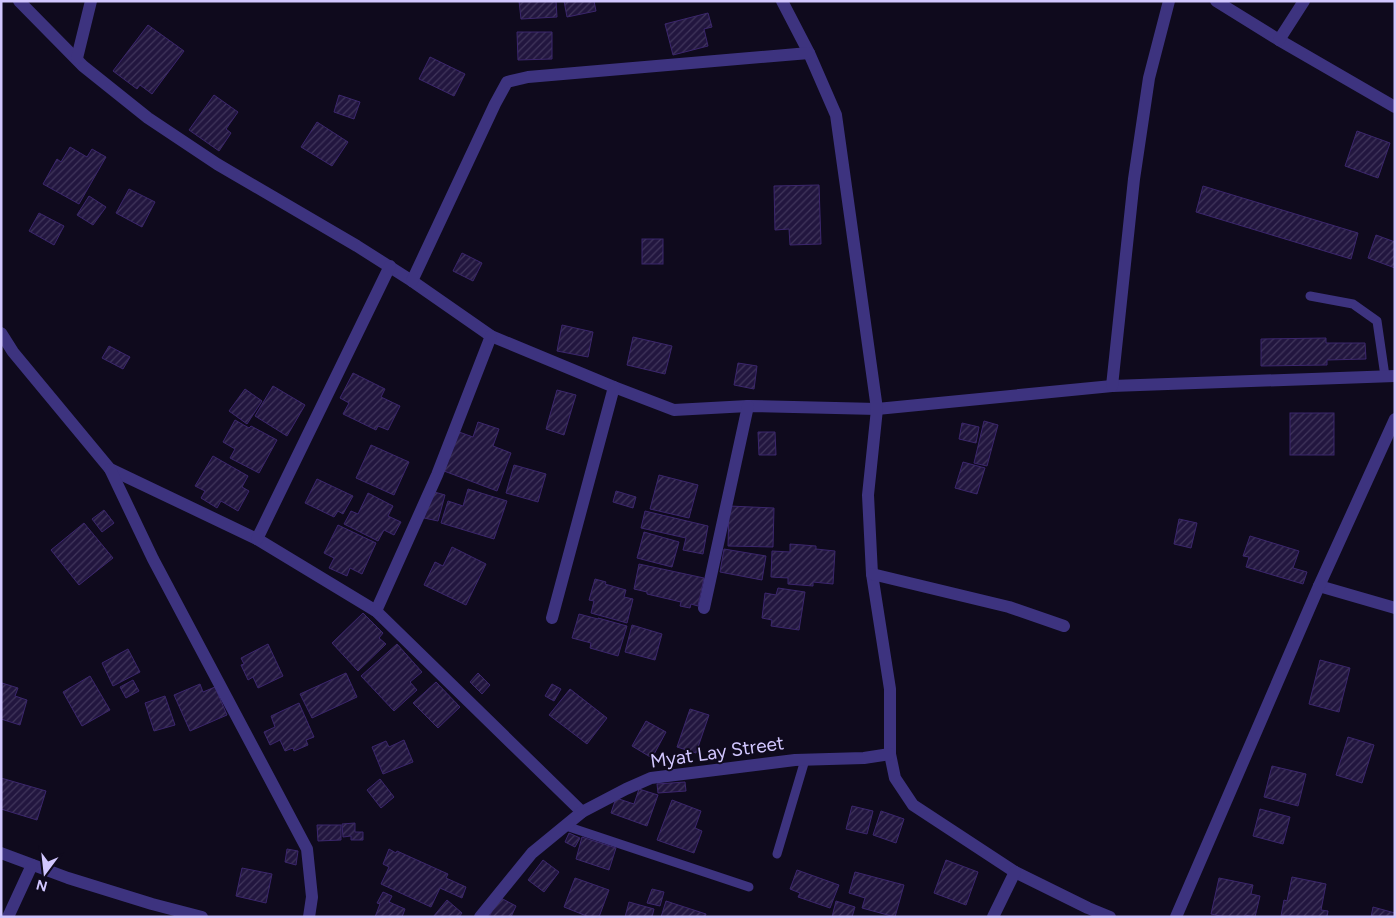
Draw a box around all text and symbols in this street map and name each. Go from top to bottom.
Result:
street label: Myat Lay Street [649,731,785,773]
north arrow [20,848,70,898]
text: N [34,875,49,895]

